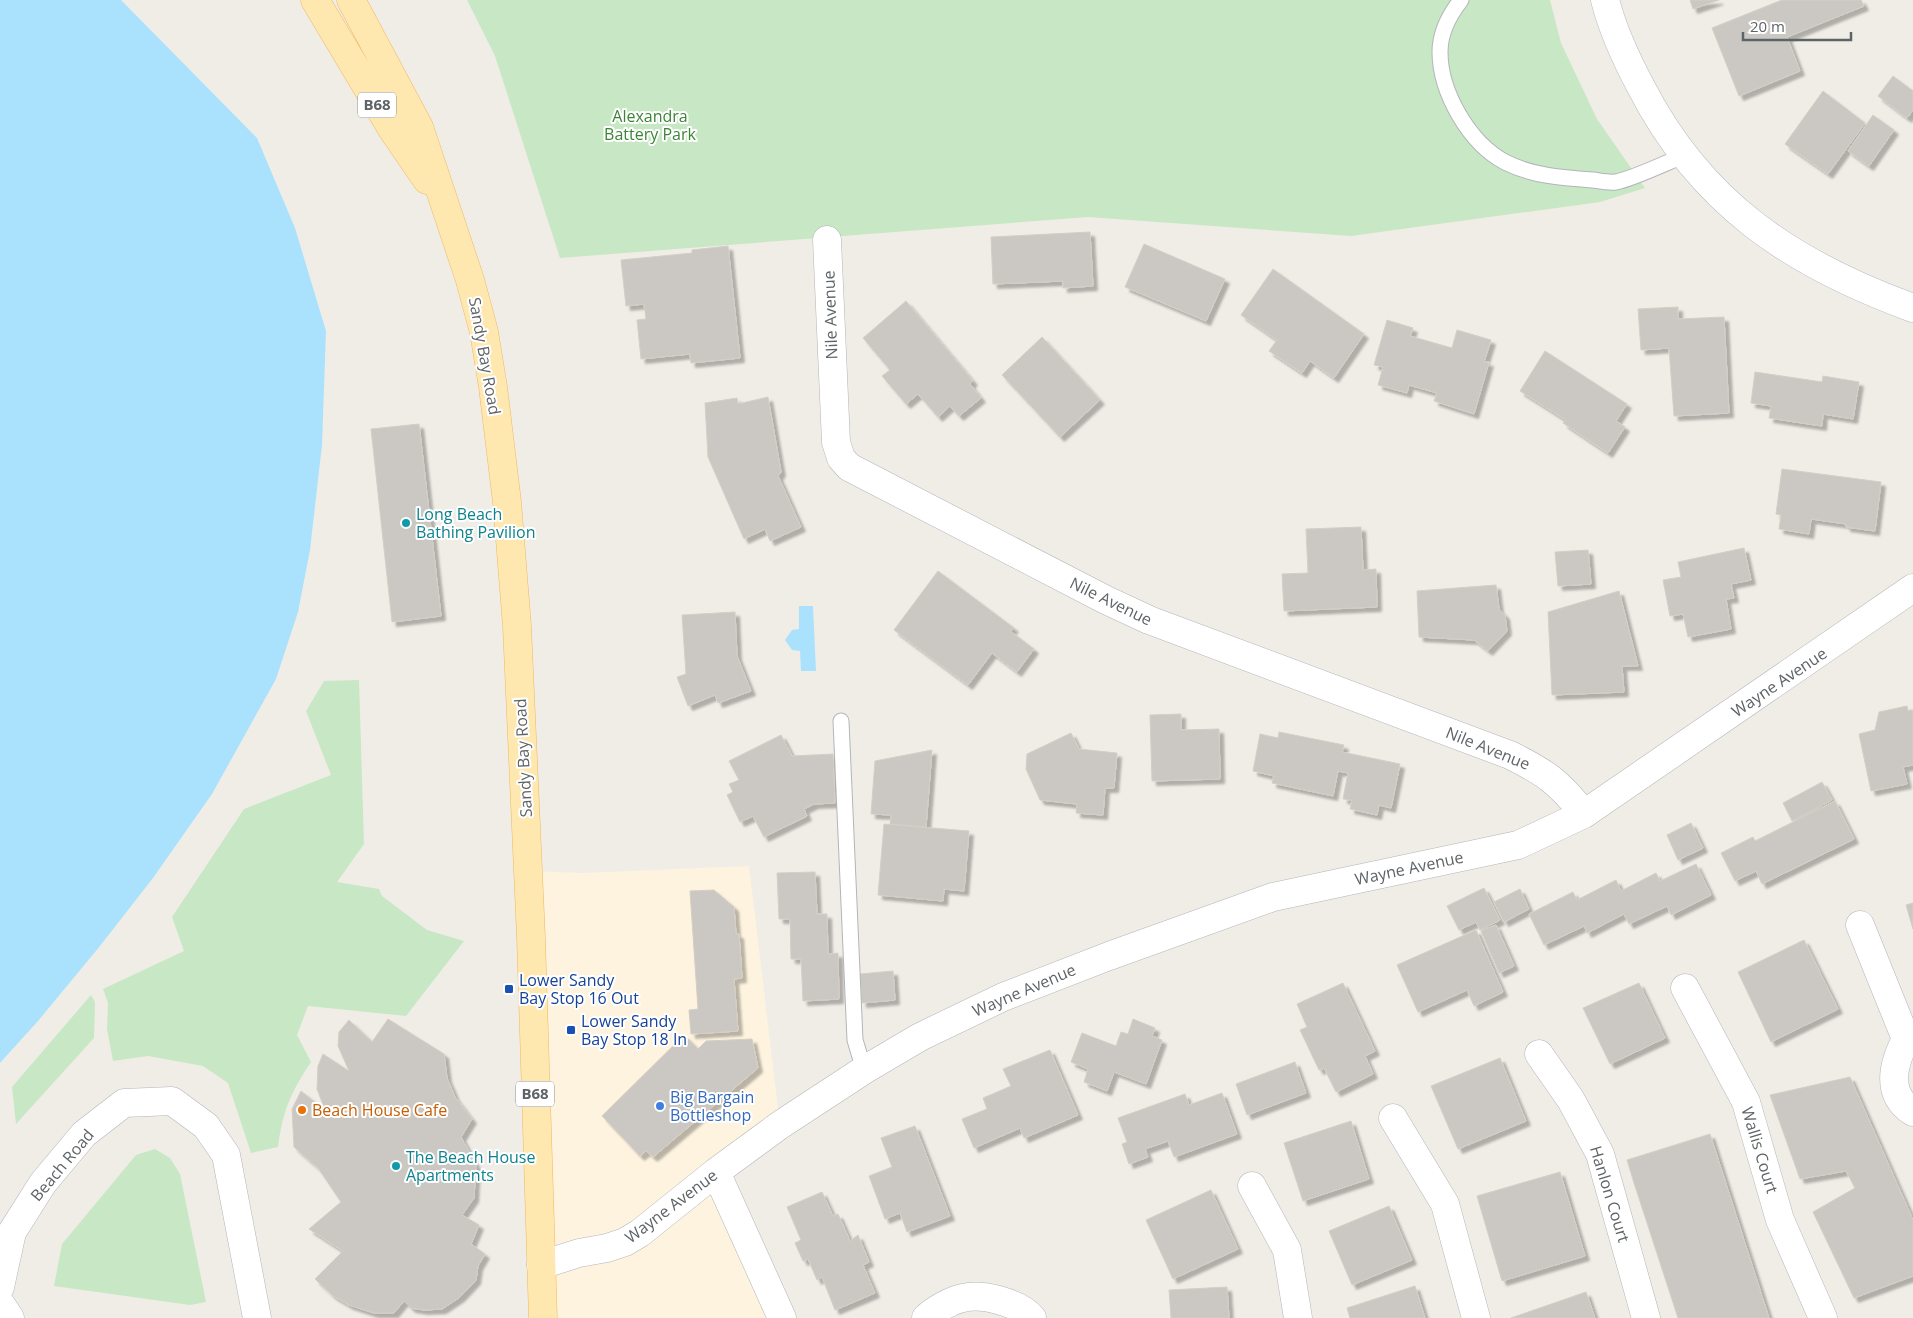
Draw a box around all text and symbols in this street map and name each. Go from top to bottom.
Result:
scale bar [1743,10,1850,42]
text: 20 m [1750,16,1785,36]
road number: B68 [358,92,396,118]
park label: Alexandra Battery Park [604,105,696,145]
street label: Nile Avenue [817,270,843,360]
street label: Sandy Bay Road [464,295,506,417]
place label: Long Beach Bathing Pavilion [416,503,536,543]
marker: Long Beach Bathing Pavilion [400,517,412,529]
street label: Nile Avenue [1066,572,1156,630]
street label: Wayne Avenue [1727,642,1831,722]
street label: Sandy Bay Road [509,698,537,818]
street label: Nile Avenue [1443,721,1533,775]
street label: Wayne Avenue [1353,846,1465,890]
street label: Wayne Avenue [969,958,1079,1022]
place label: Lower Sandy Bay Stop 16 Out [519,969,639,1009]
marker: Lower Sandy Bay Stop 16 Out [503,983,515,995]
place label: Lower Sandy Bay Stop 18 In [581,1010,687,1050]
marker: Lower Sandy Bay Stop 18 In [565,1024,577,1036]
road number: B68 [516,1082,554,1106]
place label: Big Bargain Bottleshop [670,1086,754,1126]
place label: Beach House Cafe [312,1099,447,1121]
marker: Big Bargain Bottleshop [654,1100,666,1112]
marker: Beach House Cafe [296,1104,308,1116]
street label: Wallis Court [1736,1104,1784,1196]
street label: Beach Road [25,1124,99,1206]
street label: Hanlon Court [1585,1143,1635,1245]
place label: The Beach House Apartments [406,1146,535,1186]
marker: The Beach House Apartments [390,1160,402,1172]
street label: Wayne Avenue [620,1164,722,1248]

